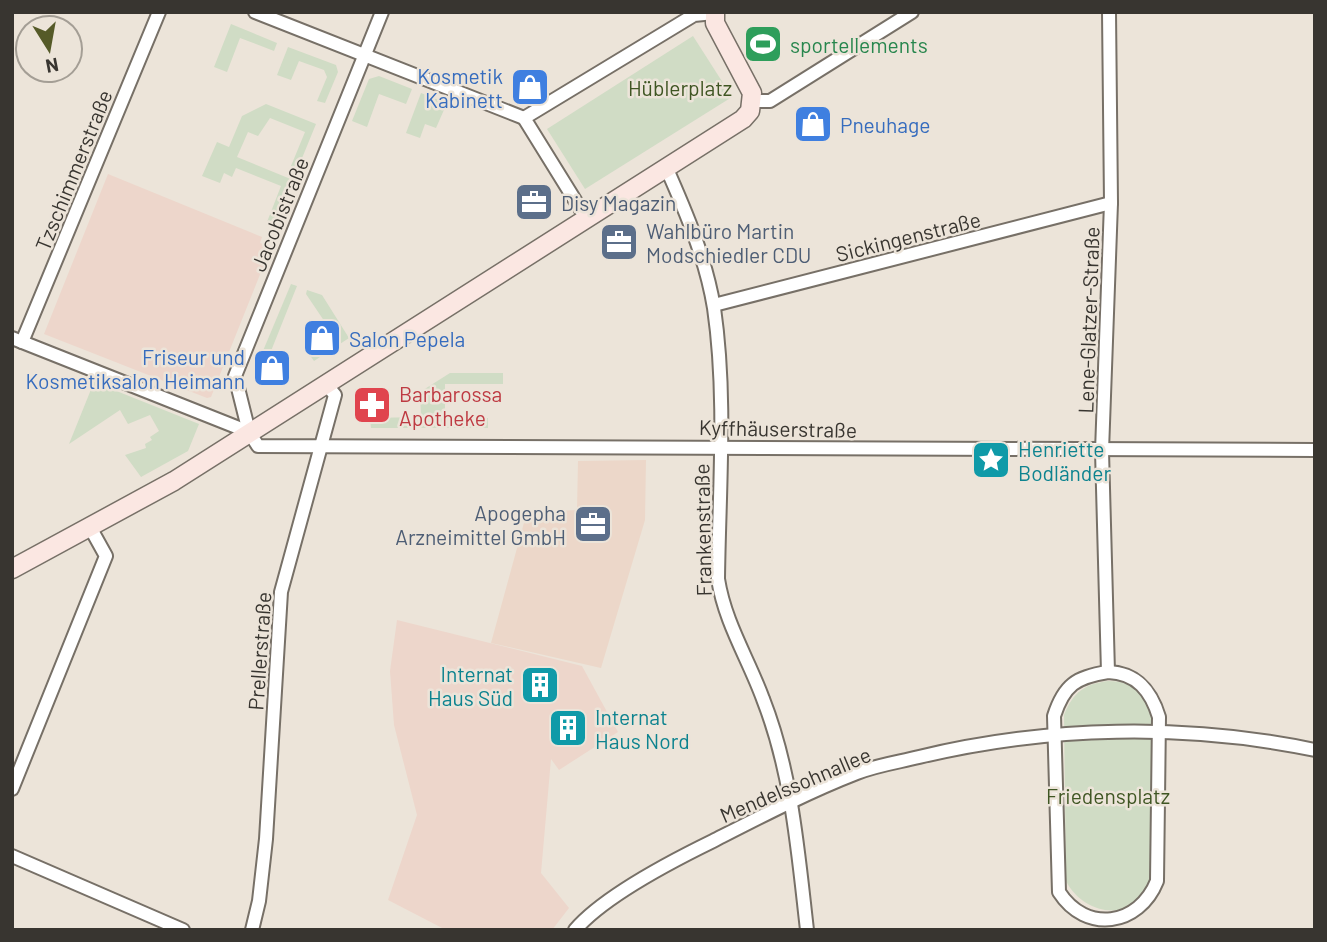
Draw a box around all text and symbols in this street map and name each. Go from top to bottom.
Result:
north arrow [14,14,84,84]
sports icon: sportellements [742,23,784,65]
place label: sportellements [790,32,928,57]
text: N [44,54,61,79]
place label: Kosmetik Kabinett [417,63,503,112]
shop icon: Kosmetik Kabinett [509,66,551,108]
park label: Hüblerplatz [628,75,732,100]
street label: Tzschimmerstraße [29,86,117,254]
shop icon: Pneuhage [792,103,834,145]
place label: Pneuhage [840,112,931,137]
street label: Jacobistraße [245,153,313,275]
office icon: Disy Magazin [513,181,555,223]
place label: Disy Magazin [561,190,676,215]
street label: Sickingenstraße [833,206,983,266]
place label: Wahlbüro Martin Modschiedler CDU [646,218,811,267]
office icon: Wahlbüro Martin Modschiedler CDU [598,221,640,263]
street label: Lene-Glatzer-Straße [1072,226,1104,414]
shop icon: Salon Pepela [301,317,343,359]
place label: Salon Pepela [349,326,465,351]
place label: Friseur und Kosmetiksalon Heimann [26,344,245,393]
shop icon: Friseur und Kosmetiksalon Heimann [251,347,293,389]
place label: Barbarossa Apotheke [399,381,502,430]
pharmacy icon: Barbarossa Apotheke [351,384,393,426]
street label: Kyffhäuserstraße [699,414,857,442]
place label: Henriette Bodländer [1018,436,1111,485]
place icon: Henriette Bodländer [970,439,1012,481]
street label: Frankenstraße [688,463,716,597]
place label: Apogepha Arzneimittel GmbH [395,500,566,549]
office icon: Apogepha Arzneimittel GmbH [572,503,614,545]
street label: Prellerstraße [242,591,276,711]
place label: Internat Haus Süd [428,661,513,710]
building icon: Internat Haus Süd [519,664,561,706]
place label: Internat Haus Nord [595,704,690,753]
building icon: Internat Haus Nord [547,707,589,749]
street label: Mendelssohnallee [716,741,874,827]
park label: Friedensplatz [1046,783,1170,808]

